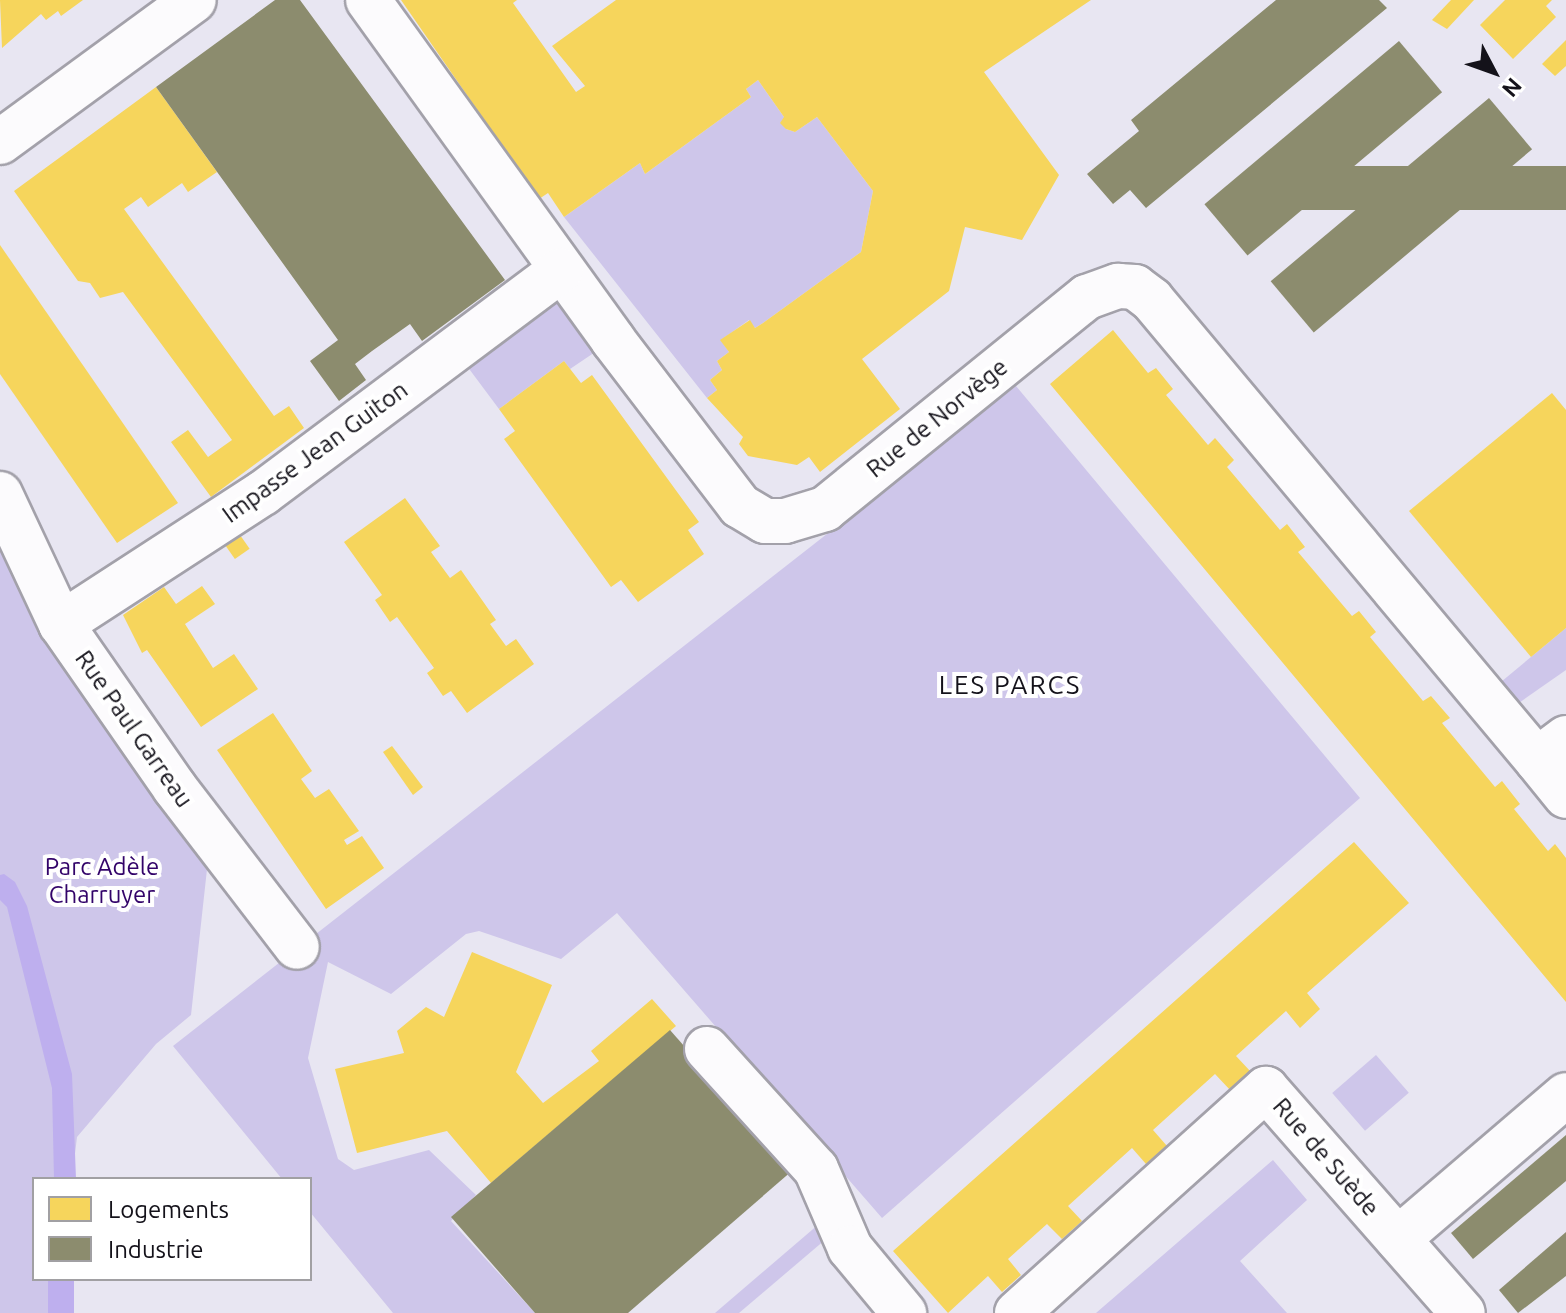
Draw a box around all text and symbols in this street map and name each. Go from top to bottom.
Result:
north arrow [1454,32,1534,112]
text: N [1498,74,1527,102]
street label: Rue de Norvège [861,352,1013,484]
street label: Impasse Jean Guiton [217,375,413,529]
street label: Rue Paul Garreau [69,645,199,813]
district label: LES PARCS [939,669,1081,701]
park label: Parc Adèle Charruyer [45,853,159,909]
street label: Rue de Suède [1267,1092,1385,1222]
legend [32,1177,312,1281]
text: Logements [108,1196,229,1223]
text: Industrie [108,1236,204,1263]

